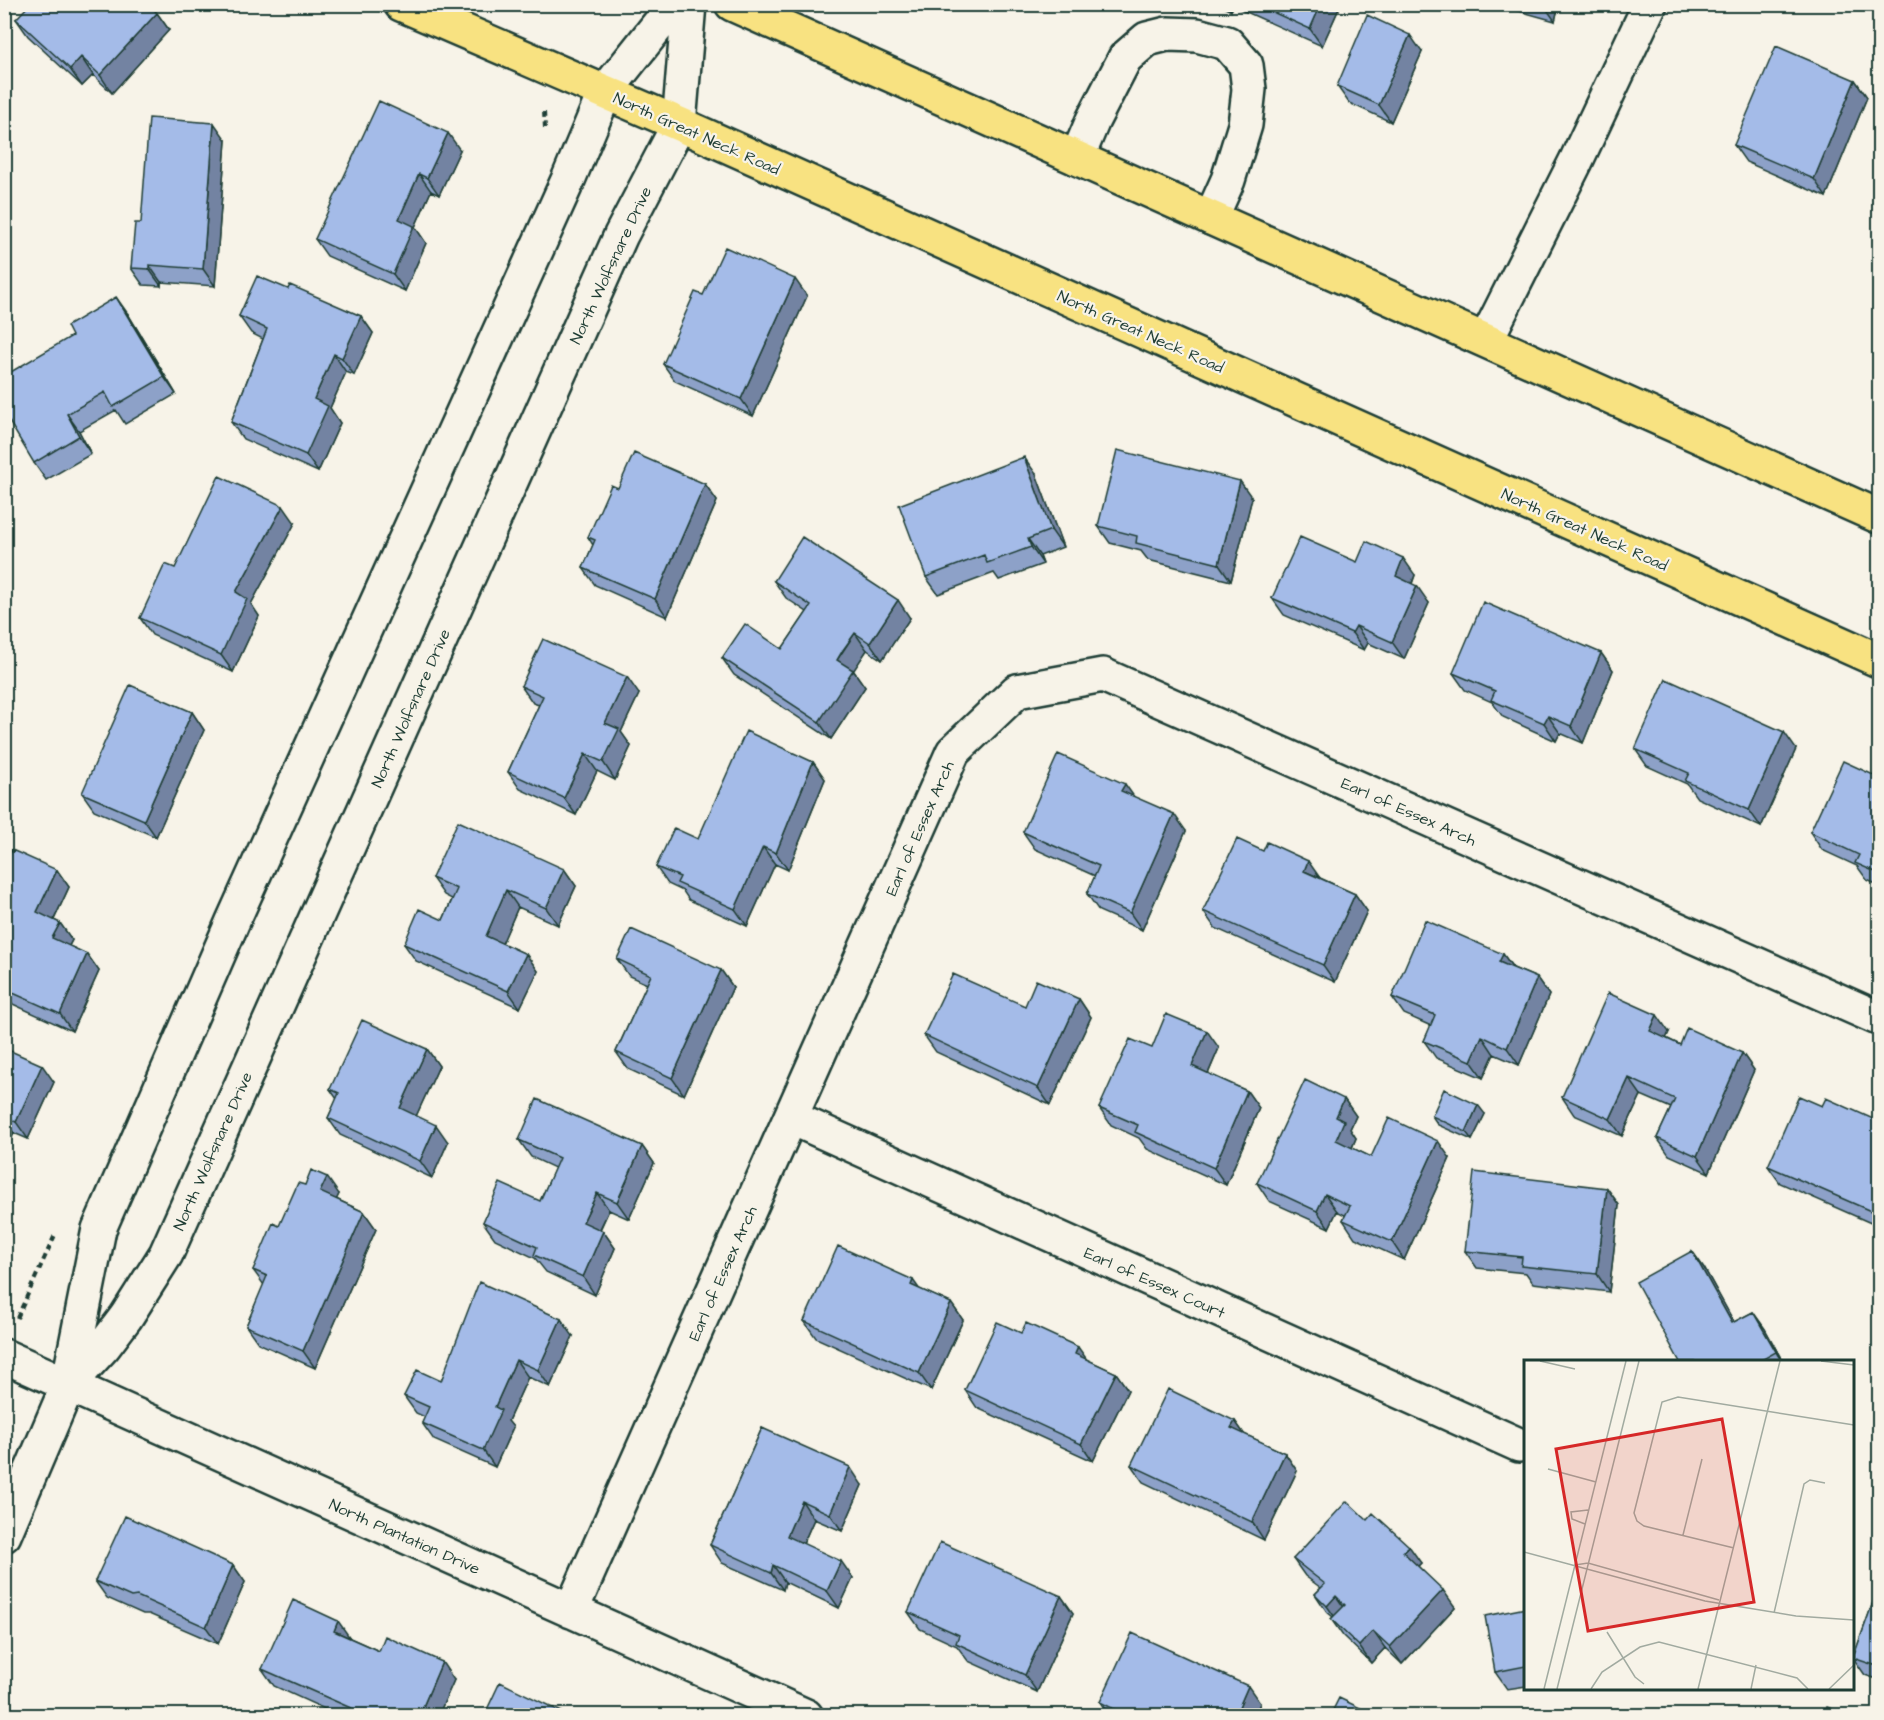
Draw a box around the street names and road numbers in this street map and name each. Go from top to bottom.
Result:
street label: North Great Neck Road [610,87,783,181]
street label: North Wolfsnare Drive [565,183,657,348]
street label: North Great Neck Road [1054,285,1227,379]
street label: North Great Neck Road [1498,483,1671,577]
street label: North Wolfsnare Drive [366,625,456,791]
street label: Earl of Essex Arch [880,757,960,899]
street label: Earl of Essex Arch [1338,772,1480,852]
street label: North Wolfsnare Drive [168,1068,258,1234]
street label: Earl of Essex Arch [683,1202,763,1344]
street label: Earl of Essex Court [1081,1242,1229,1324]
street label: North Plantation Drive [326,1494,484,1580]

